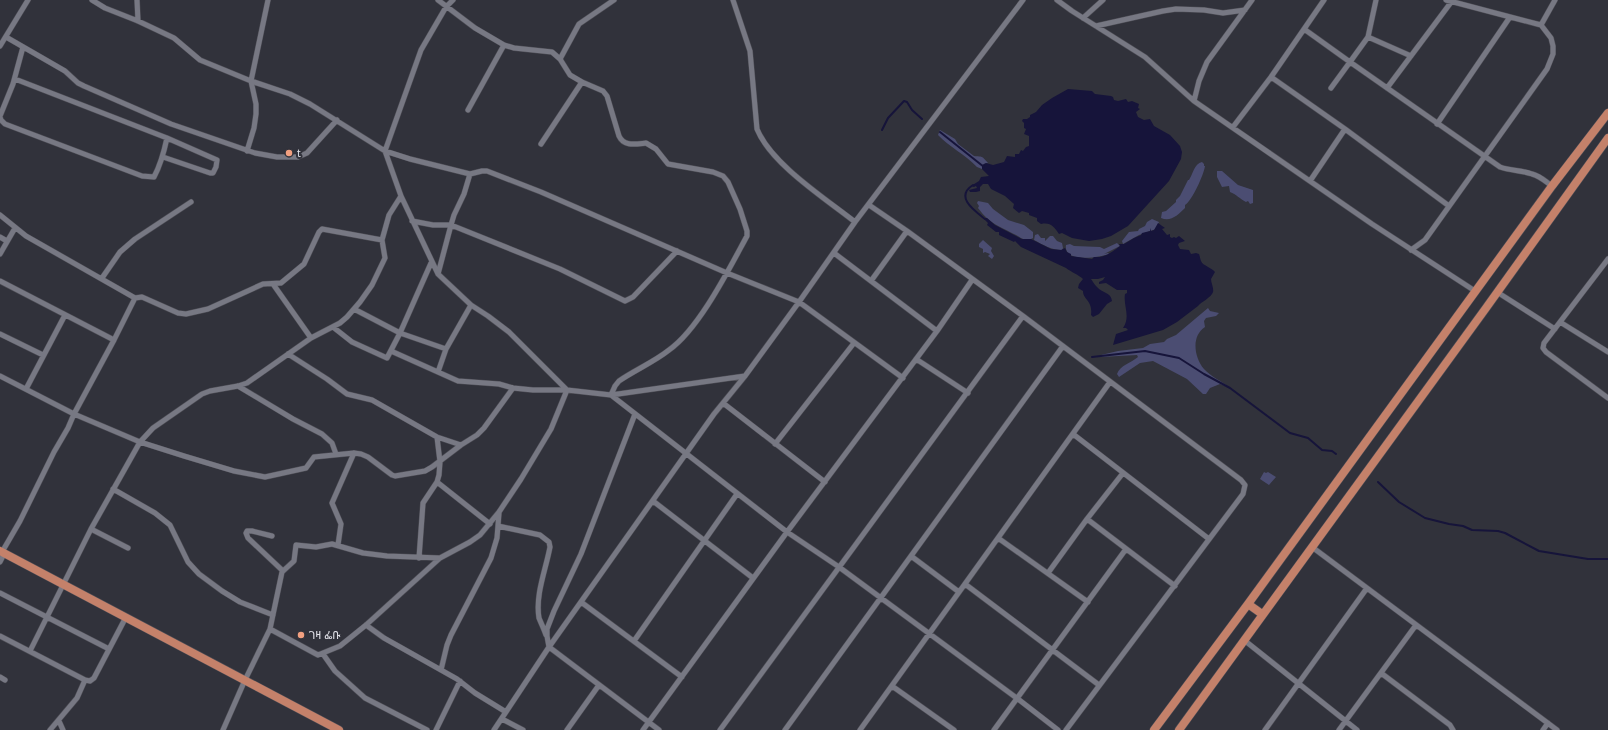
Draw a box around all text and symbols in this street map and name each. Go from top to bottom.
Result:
place label: t [297,146,301,160]
marker: t [284,148,294,158]
place label: ገዛ ፌቡ [309,628,341,642]
marker: ገዛ ፌቡ [296,630,306,640]

